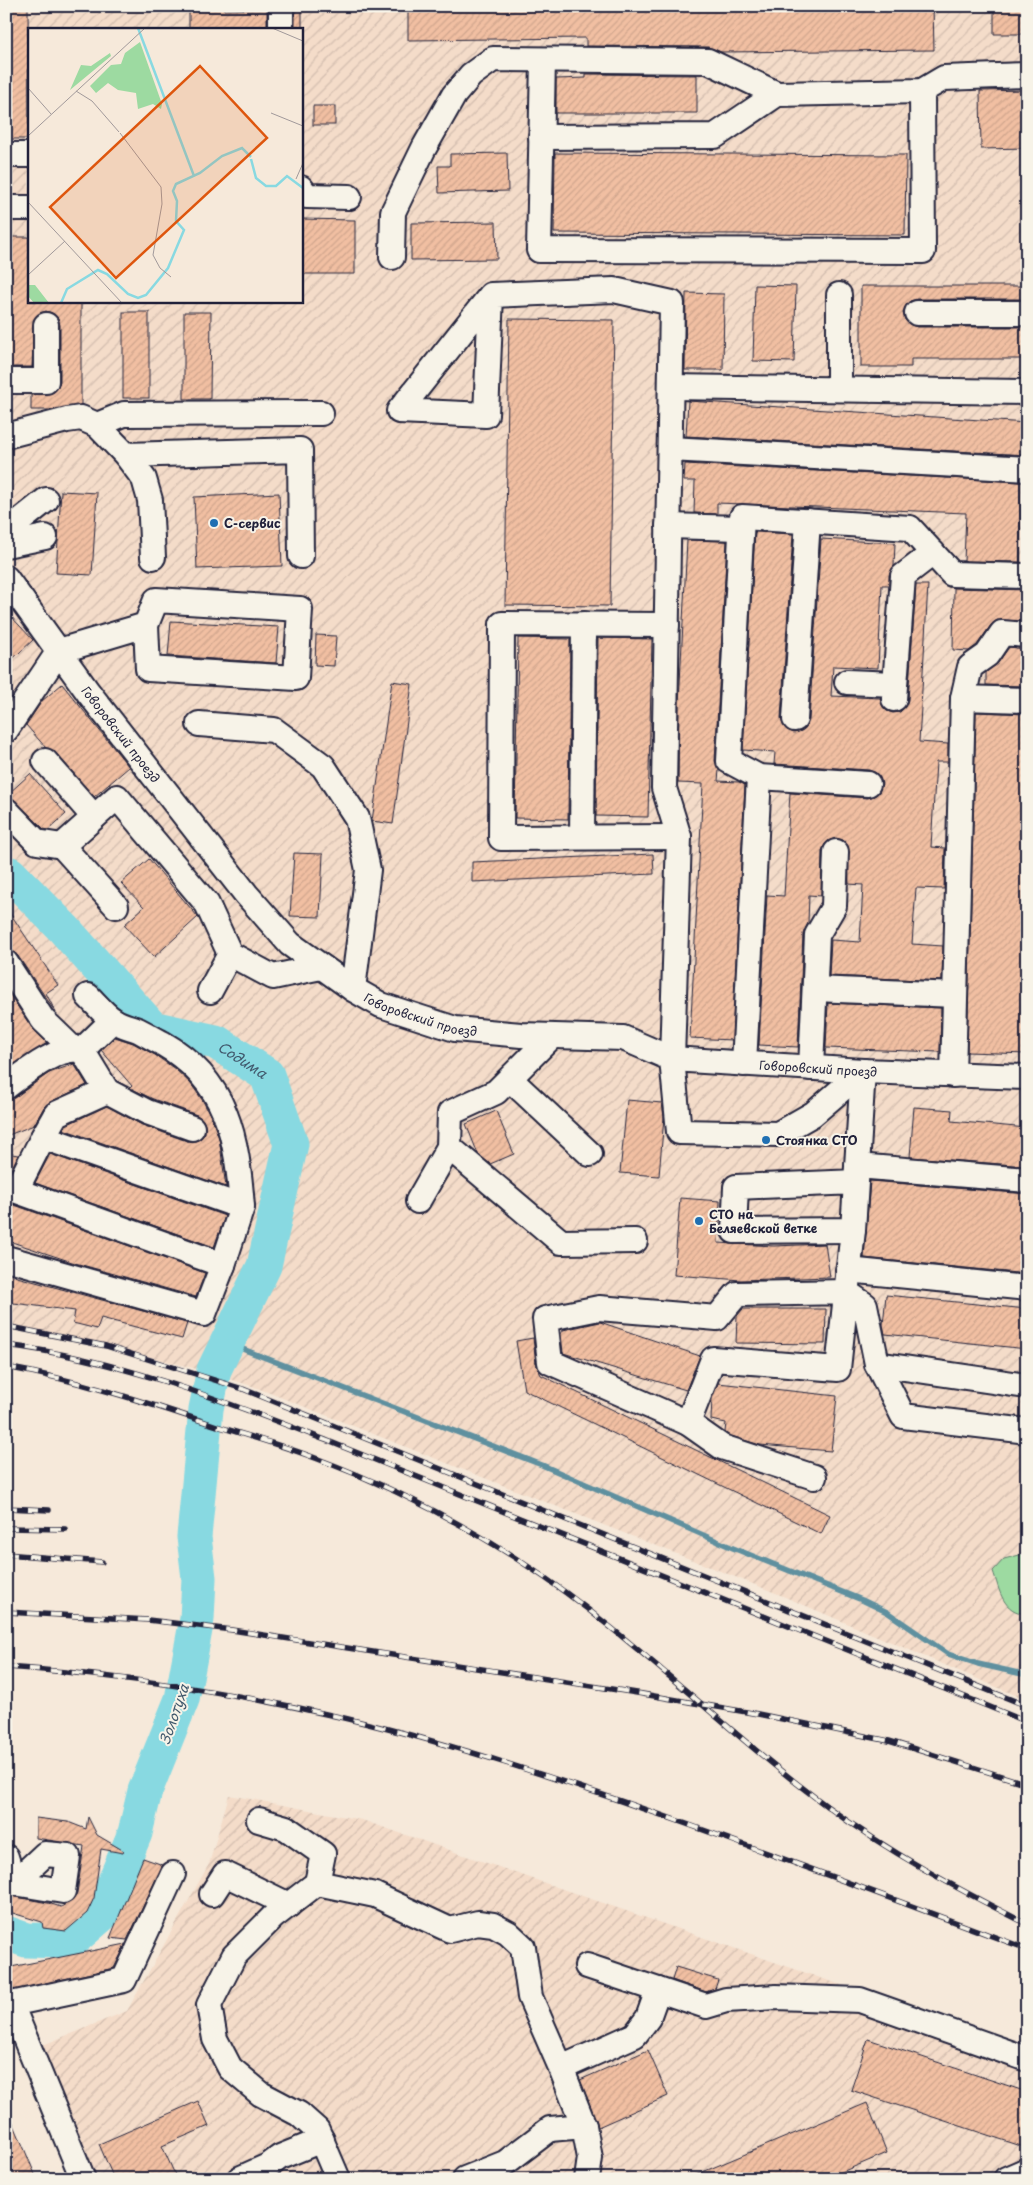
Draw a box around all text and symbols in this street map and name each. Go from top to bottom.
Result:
inset map [28,28,302,302]
place label: С-сервис [224,514,281,532]
marker: С-сервис [208,517,220,529]
street label: Говоровский проезд [77,682,165,786]
street label: Говоровский проезд [361,988,478,1040]
water label: Содима [214,1036,273,1084]
street label: Говоровский проезд [759,1055,878,1081]
place label: Стоянка СТО [776,1131,858,1149]
marker: Стоянка СТО [760,1134,772,1146]
place label: СТО на Беляевской ветке [709,1205,818,1237]
marker: СТО на Беляевской ветке [693,1215,705,1227]
water label: Золотуха [154,1681,194,1747]

